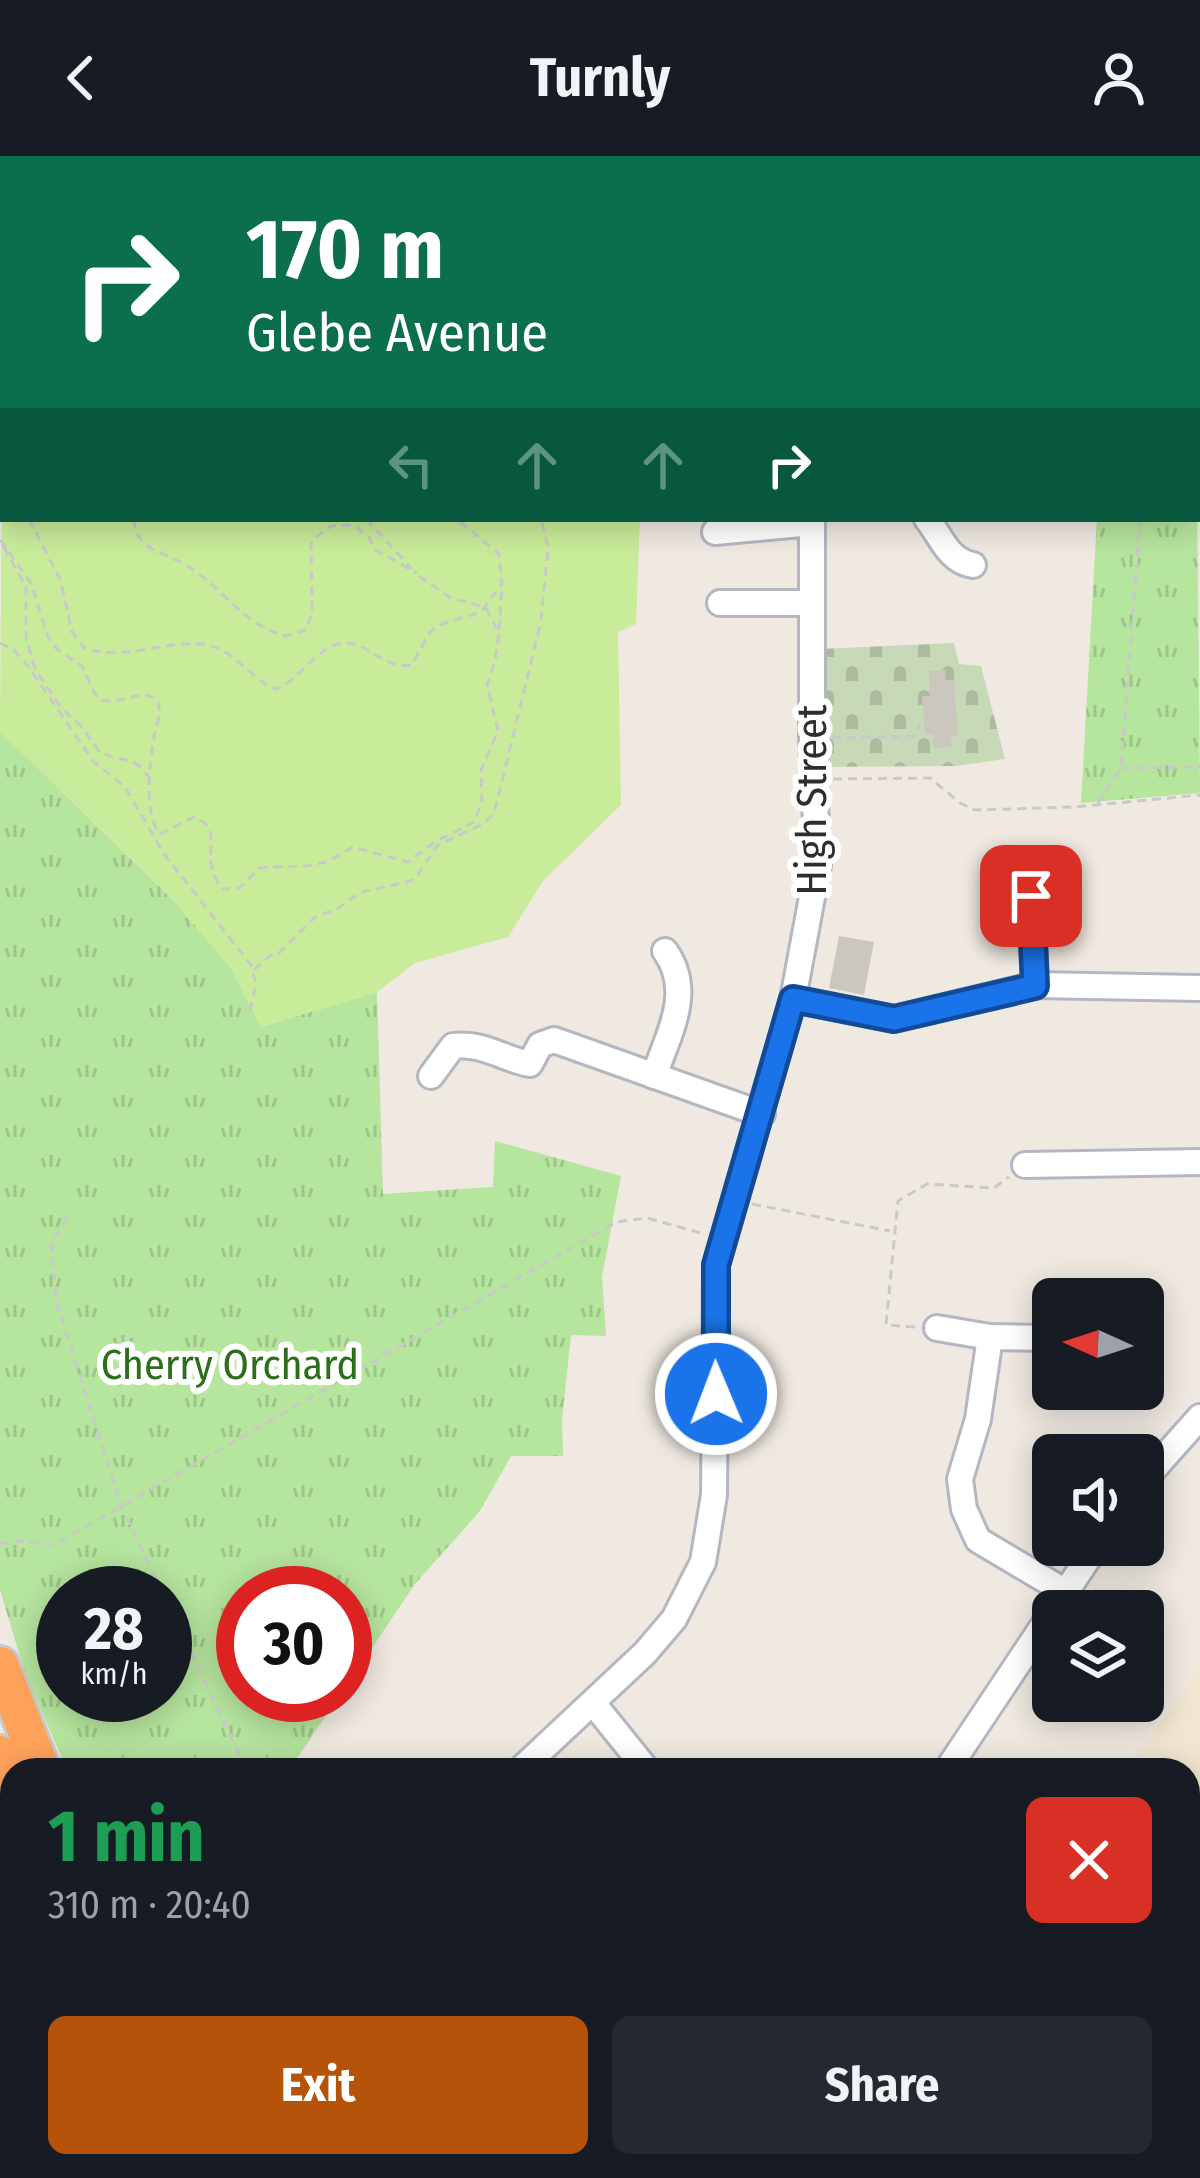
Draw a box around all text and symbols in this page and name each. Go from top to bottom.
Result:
icon: back [48,45,114,111]
icon: person [1086,45,1152,111]
text: Turnly [530,46,670,110]
text: 170 m [246,199,444,300]
icon: right [48,204,204,360]
text: Glebe Avenue [246,301,548,365]
icon: left [378,432,444,498]
icon: ahead [504,432,570,498]
icon: ahead [630,432,696,498]
icon: right [756,432,822,498]
street label: High Street [787,704,837,896]
pin [980,845,1082,947]
icon: arrive [998,863,1064,929]
north arrow [1032,1278,1164,1410]
map controls [1032,1278,1164,1722]
position arrow [653,1331,779,1457]
park label: Cherry Orchard [101,1340,359,1390]
button: sound [1032,1434,1164,1566]
speed limit sign: 30 [216,1566,372,1722]
button: layers [1032,1590,1164,1722]
text: 28 [84,1593,144,1665]
text: km/h [81,1656,147,1692]
text: 1 min [48,1794,205,1880]
button: close [1026,1797,1152,1923]
text: 310 m · 20:40 [48,1882,251,1928]
button: Exit [48,2016,588,2154]
button: Share [612,2016,1152,2154]

